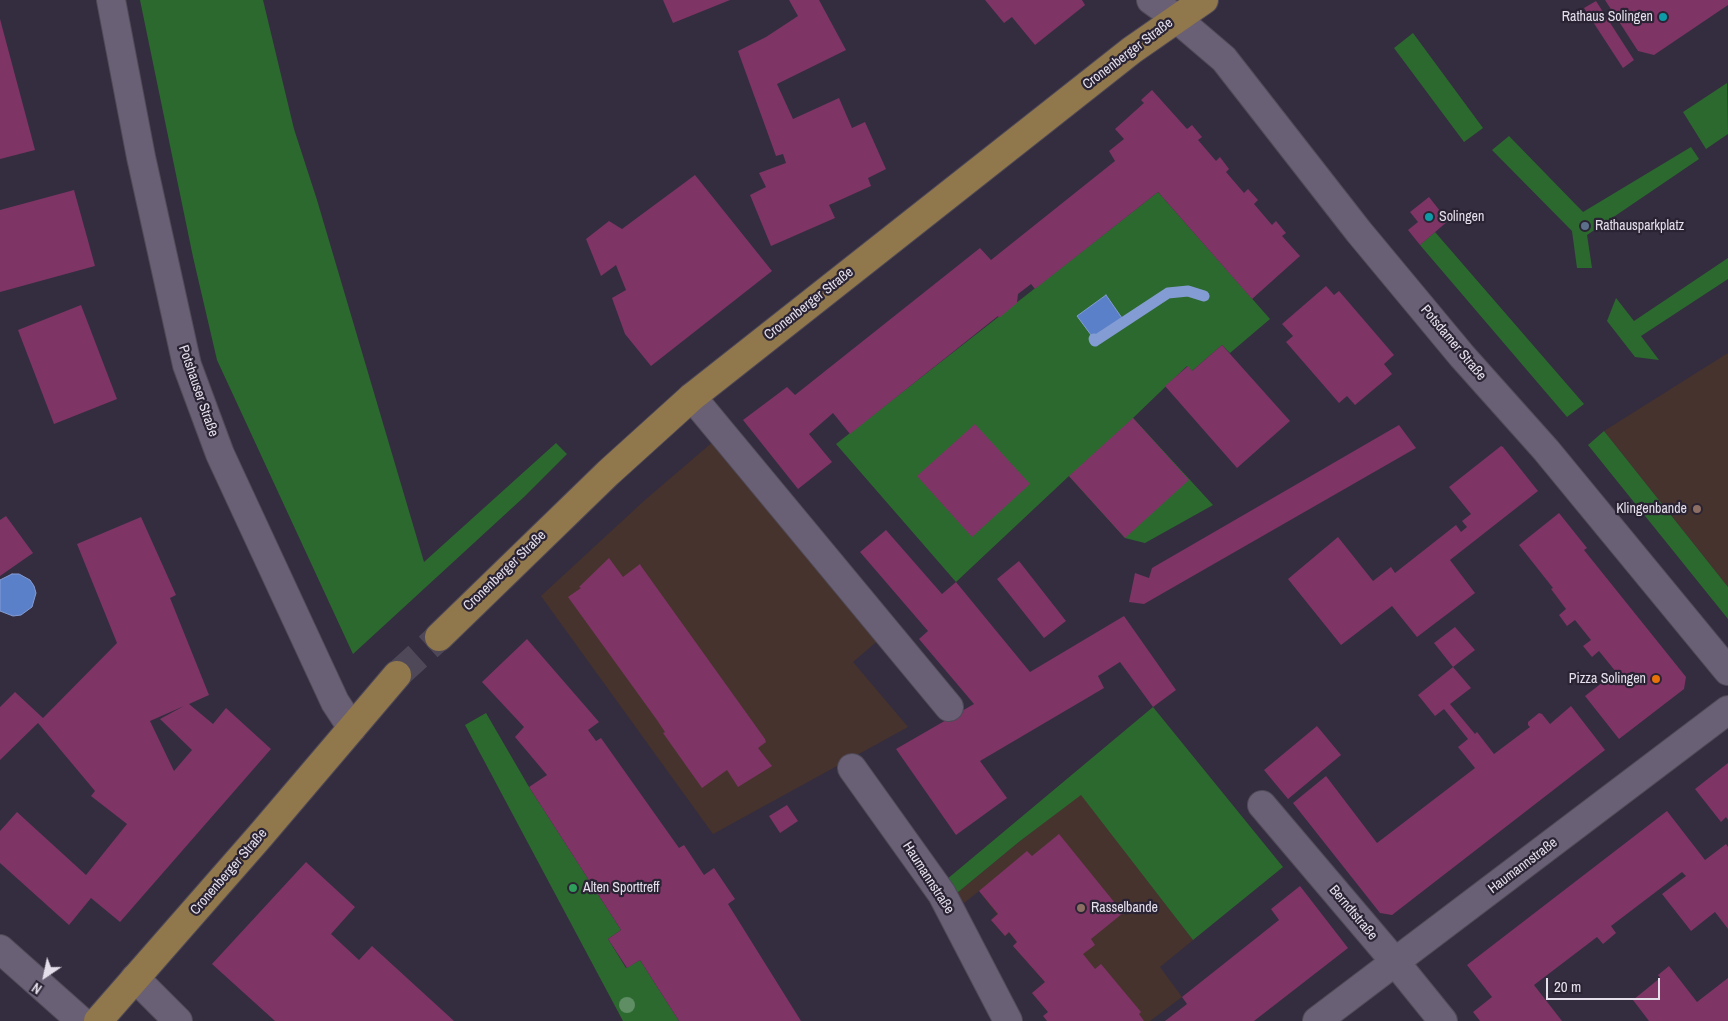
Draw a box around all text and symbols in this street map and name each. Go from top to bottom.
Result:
place label: Rathaus Solingen [1562,9,1653,25]
marker: Rathaus Solingen [1657,11,1669,23]
street label: Cronenberger Straße [1080,15,1176,93]
place label: Solingen [1439,209,1484,225]
marker: Solingen [1423,211,1435,223]
place label: Rathausparkplatz [1595,218,1684,234]
marker: Rathausparkplatz [1579,220,1591,232]
street label: Cronenberger Straße [761,264,857,344]
street label: Potsdamer Straße [1417,302,1489,384]
street label: Potshauser Straße [174,343,222,439]
place label: Klingenbande [1616,501,1687,517]
marker: Klingenbande [1691,503,1703,515]
street label: Cronenberger Straße [460,527,550,615]
place label: Pizza Solingen [1569,671,1646,687]
marker: Pizza Solingen [1650,673,1662,685]
street label: Cronenberger Straße [187,826,271,918]
street label: Haumannstraße [1485,835,1561,897]
street label: Haumannstraße [899,839,957,917]
place label: Alten Sporttreff [583,880,659,896]
marker: Alten Sporttreff [567,882,579,894]
street label: Berndtstraße [1325,882,1381,944]
place label: Rasselbande [1091,900,1158,916]
marker: Rasselbande [1075,902,1087,914]
north arrow [20,951,70,1001]
scale bar [1548,968,1662,1000]
text: 20 m [1554,976,1581,997]
text: N [28,979,45,998]

